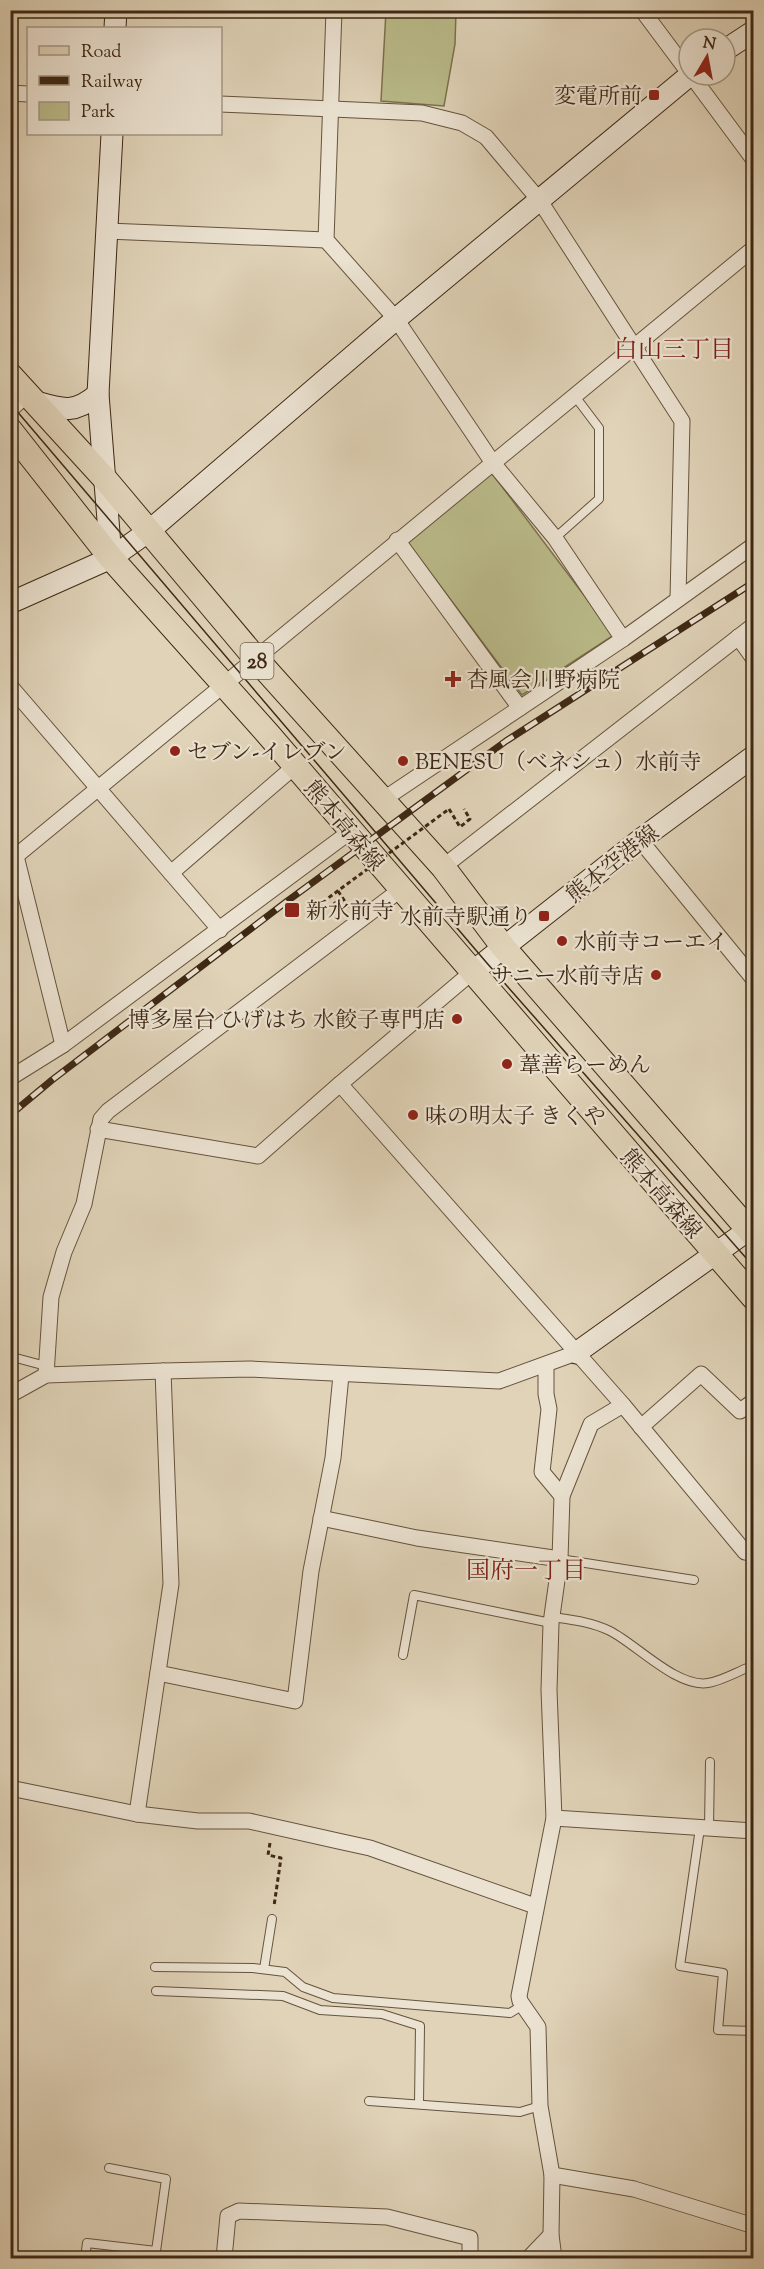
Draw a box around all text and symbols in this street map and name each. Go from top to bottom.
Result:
legend [27,27,222,135]
north arrow [677,27,737,87]
text: N [701,32,718,57]
text: Road [81,40,121,66]
text: Railway [81,70,143,96]
place label: 変電所前 [554,82,642,114]
marker: 変電所前 [647,88,661,102]
text: Park [81,100,116,126]
district label: 白山三丁目 [614,334,734,368]
road number: 28 [240,643,274,679]
place label: 杏風会川野病院 [466,666,620,698]
marker: 杏風会川野病院 [444,670,462,688]
place label: セブン-イレブン [187,738,347,770]
marker: セブン-イレブン [168,744,182,758]
place label: BENESU（ベネシュ）水前寺 [415,748,702,780]
marker: BENESU（ベネシュ）水前寺 [396,754,410,768]
street label: 熊本高森線 [295,775,390,879]
street label: 熊本空港線 [561,819,667,912]
place label: 新水前寺 [306,897,394,929]
marker: 新水前寺 [283,901,301,919]
place label: 水前寺駅通り [400,903,532,935]
marker: 水前寺駅通り [537,909,551,923]
place label: 水前寺コーエイ [574,928,728,960]
marker: 水前寺コーエイ [555,934,569,948]
place label: サニー水前寺店 [491,962,644,994]
marker: サニー水前寺店 [649,968,663,982]
place label: 博多屋台 ひげはち 水餃子専門店 [128,1006,445,1038]
marker: 博多屋台 ひげはち 水餃子専門店 [450,1012,464,1026]
place label: 葦善らーめん [519,1051,651,1083]
marker: 葦善らーめん [500,1057,514,1071]
place label: 味の明太子 きくや [425,1102,606,1134]
marker: 味の明太子 きくや [406,1108,420,1122]
street label: 熊本高森線 [612,1143,708,1247]
district label: 国府一丁目 [466,1555,586,1589]

